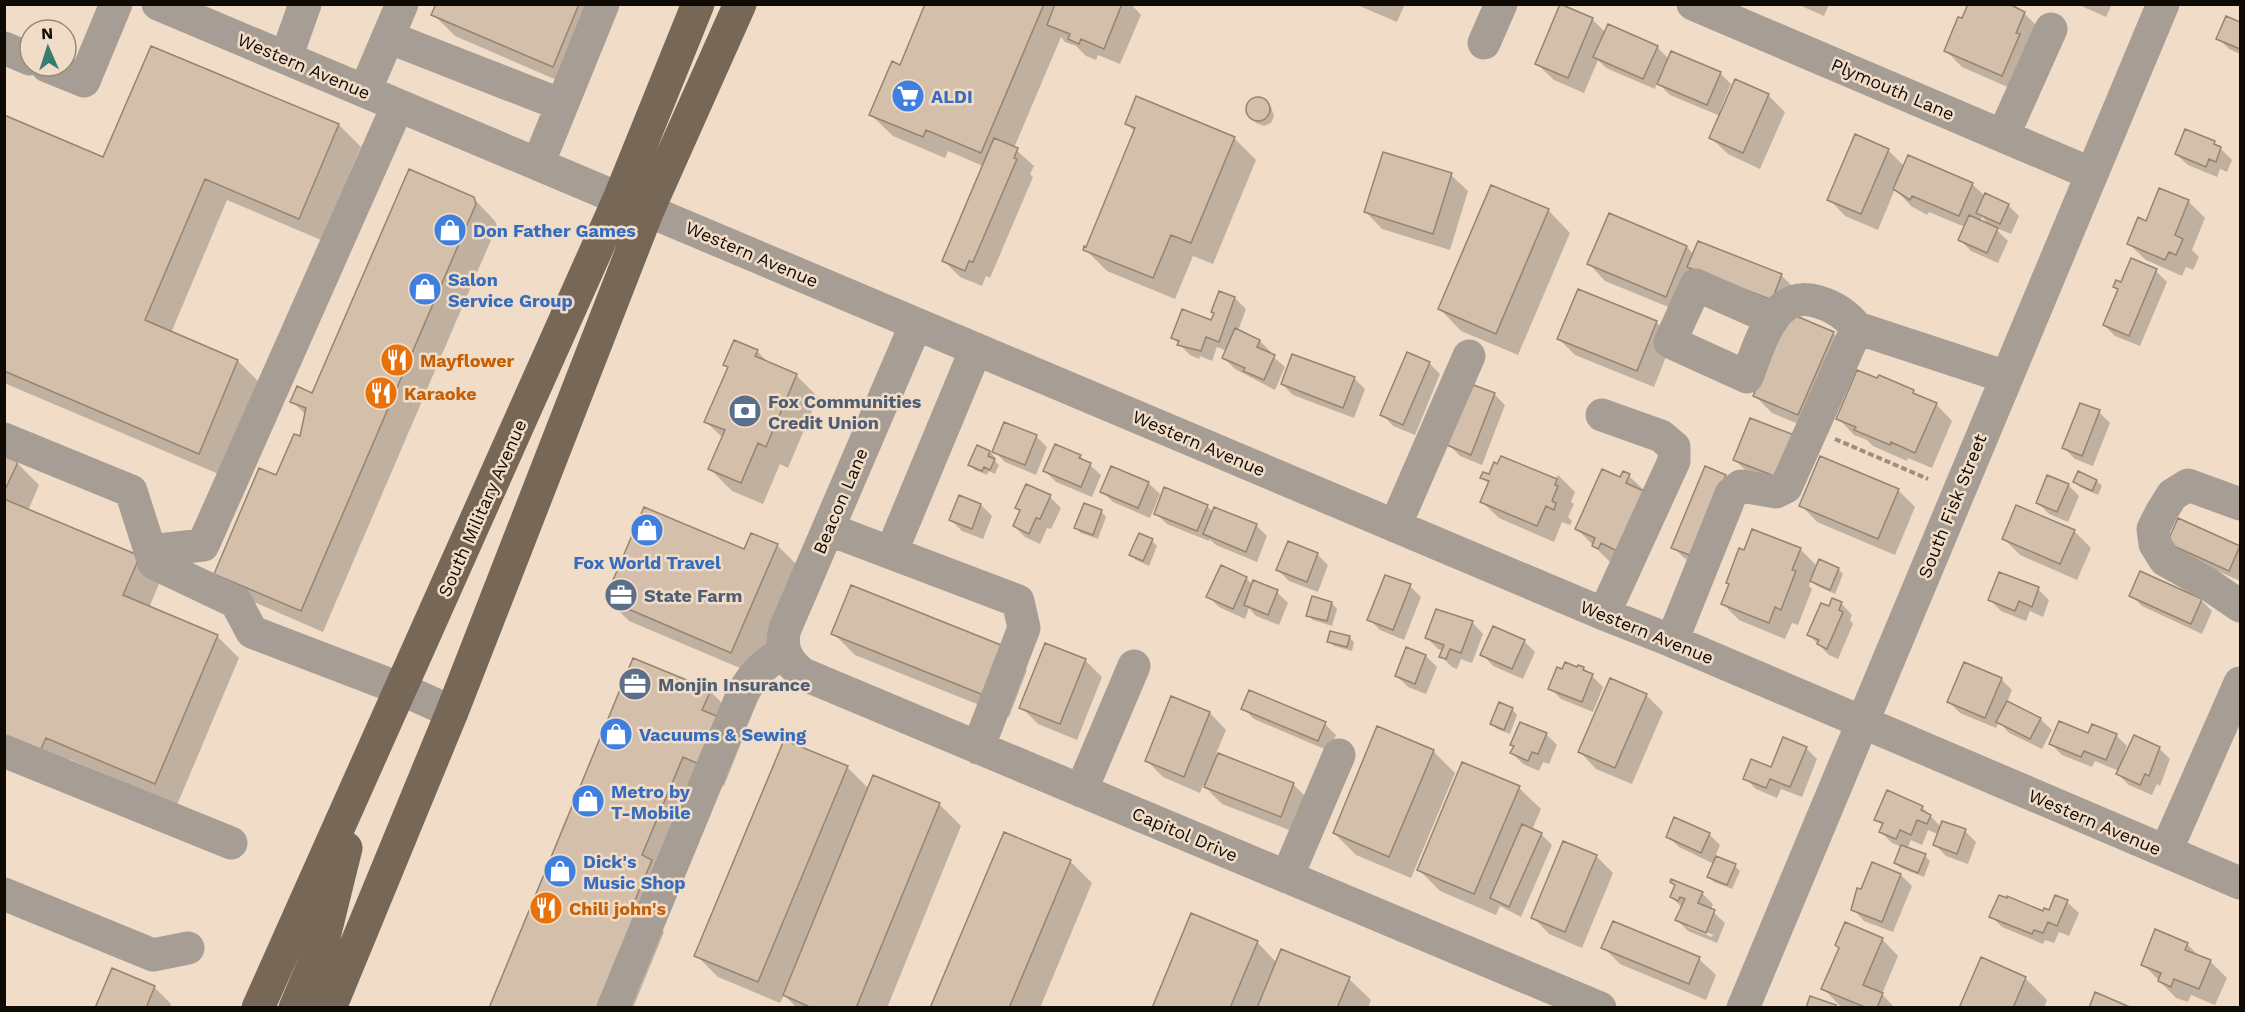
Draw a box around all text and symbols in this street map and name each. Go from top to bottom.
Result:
north arrow [18,18,78,78]
text: N [41,24,54,43]
street label: Western Avenue [235,29,373,103]
street label: Plymouth Lane [1828,54,1958,124]
supermarket icon: ALDI [890,78,926,114]
place label: ALDI [931,86,973,107]
shop icon: Don Father Games [432,212,468,248]
street label: Western Avenue [683,217,821,291]
place label: Don Father Games [473,220,636,241]
place label: Salon Service Group [448,269,573,311]
shop icon: Salon Service Group [407,271,443,307]
restaurant icon: Mayflower [379,342,415,378]
place label: Mayflower [420,350,515,371]
restaurant icon: Karaoke [363,375,399,411]
place label: Karaoke [404,383,477,404]
place label: Fox Communities Credit Union [768,391,922,433]
bank icon: Fox Communities Credit Union [727,393,763,429]
street label: Western Avenue [1130,406,1268,480]
street label: South Military Avenue [433,416,531,600]
street label: South Fisk Street [1913,430,1991,581]
street label: Beacon Lane [808,445,872,557]
shop icon: Fox World Travel [629,512,665,548]
place label: Fox World Travel [573,552,721,573]
office icon: State Farm [603,577,639,613]
place label: State Farm [644,585,742,606]
street label: Western Avenue [1577,596,1717,668]
office icon: Monjin Insurance [617,666,653,702]
place label: Monjin Insurance [658,674,810,695]
shop icon: Vacuums & Sewing [598,716,634,752]
place label: Vacuums & Sewing [639,724,807,745]
place label: Metro by T-Mobile [611,781,691,823]
shop icon: Metro by T-Mobile [570,783,606,819]
street label: Western Avenue [2026,785,2164,859]
street label: Capitol Drive [1129,802,1241,866]
place label: Dick's Music Shop [583,851,686,893]
shop icon: Dick's Music Shop [542,853,578,889]
restaurant icon: Chili john's [528,890,564,926]
place label: Chili john's [569,898,667,919]

